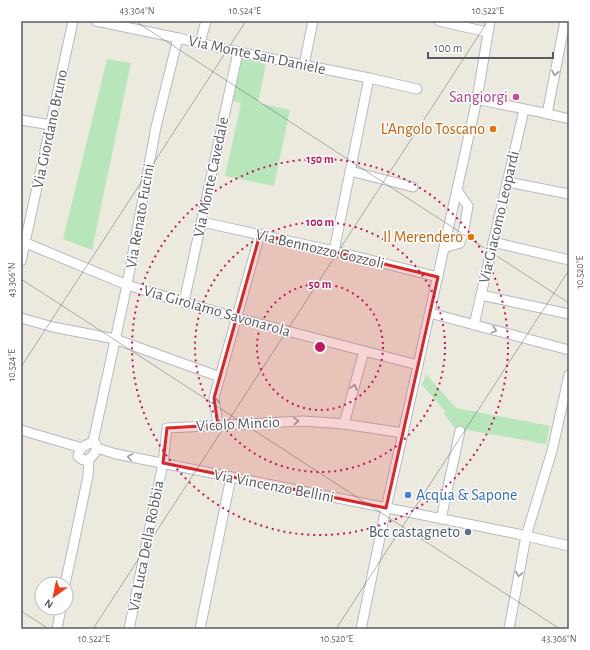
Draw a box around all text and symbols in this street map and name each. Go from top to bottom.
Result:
text: 43.304°N [119,6,155,16]
text: 10.524°E [229,6,261,16]
text: 10.522°E [472,6,504,16]
street label: Via Monte San Daniele [187,33,327,77]
scale bar [428,34,553,60]
text: 100 m [434,42,462,54]
street label: Via Giordano Bruno [30,68,70,190]
one-way arrow [551,70,559,76]
place label: Sangiorgi [449,89,508,105]
marker: Sangiorgi [511,92,521,102]
street label: Via Monte Cavedale [190,115,232,239]
place label: L'Angolo Toscano [381,121,485,137]
marker: L'Angolo Toscano [488,124,498,134]
street label: Via Giacomo Leopardi [476,149,522,285]
text: 150 m [306,153,334,165]
street label: Via Renato Fucini [123,162,157,270]
text: 100 m [306,216,334,228]
street label: Via Bennozzo Gozzoli [254,226,386,272]
place label: Il Merendero [383,229,463,245]
marker: Il Merendero [466,232,476,242]
text: 10.520°E [575,255,585,288]
text: 43.306°N [7,262,17,298]
text: 50 m [309,278,332,290]
street label: Via Girolamo Savonarola [142,282,292,340]
one-way arrow [491,325,498,334]
centre of rings [313,340,327,354]
text: 10.524°E [7,349,17,381]
one-way arrow [349,384,358,391]
one-way arrow [212,398,220,404]
street label: Vicolo Mincio [196,414,280,434]
one-way arrow [293,417,299,425]
one-way arrow [127,453,133,461]
street label: Via Vincenzo Bellini [212,466,336,506]
street label: Via Luca Della Robbia [125,479,167,613]
place label: Acqua & Sapone [416,487,517,503]
marker: Acqua & Sapone [403,490,413,500]
place label: Bcc castagneto [369,524,460,540]
marker: Bcc castagneto [463,527,473,537]
one-way arrow [515,571,523,577]
north arrow [34,576,74,616]
text: N [43,597,55,611]
text: 10.522°E [78,634,110,644]
text: 10.520°E [321,634,354,644]
text: 43.306°N [541,634,577,644]

